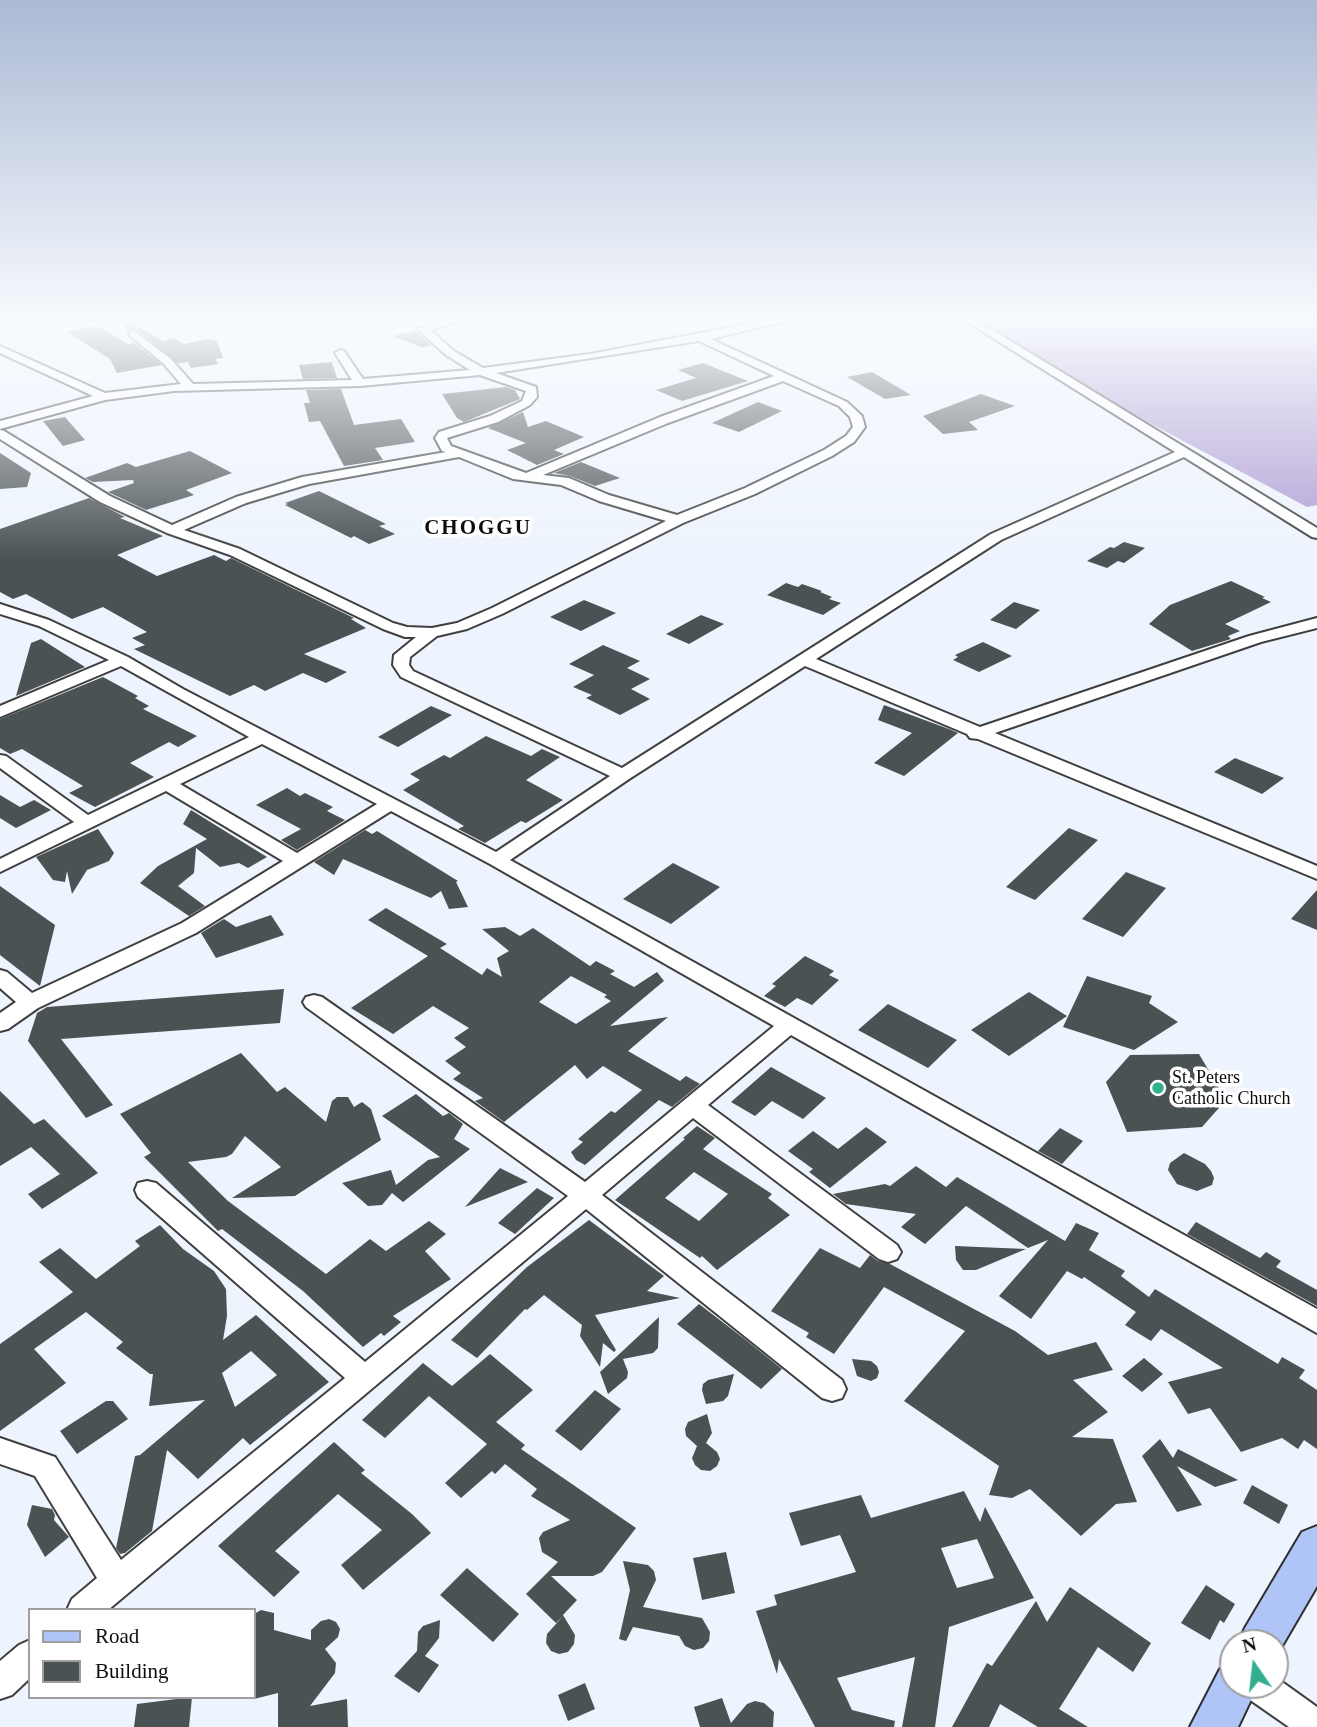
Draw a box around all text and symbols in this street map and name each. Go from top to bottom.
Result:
district label: CHOGGU [425,516,531,542]
place label: St. Peters Catholic Church [1172,1067,1290,1110]
marker: St. Peters Catholic Church [1150,1080,1166,1096]
legend [28,1608,256,1699]
text: Road [95,1624,139,1648]
north arrow [1219,1629,1289,1699]
text: N [1240,1633,1258,1657]
text: Building [95,1659,169,1683]

